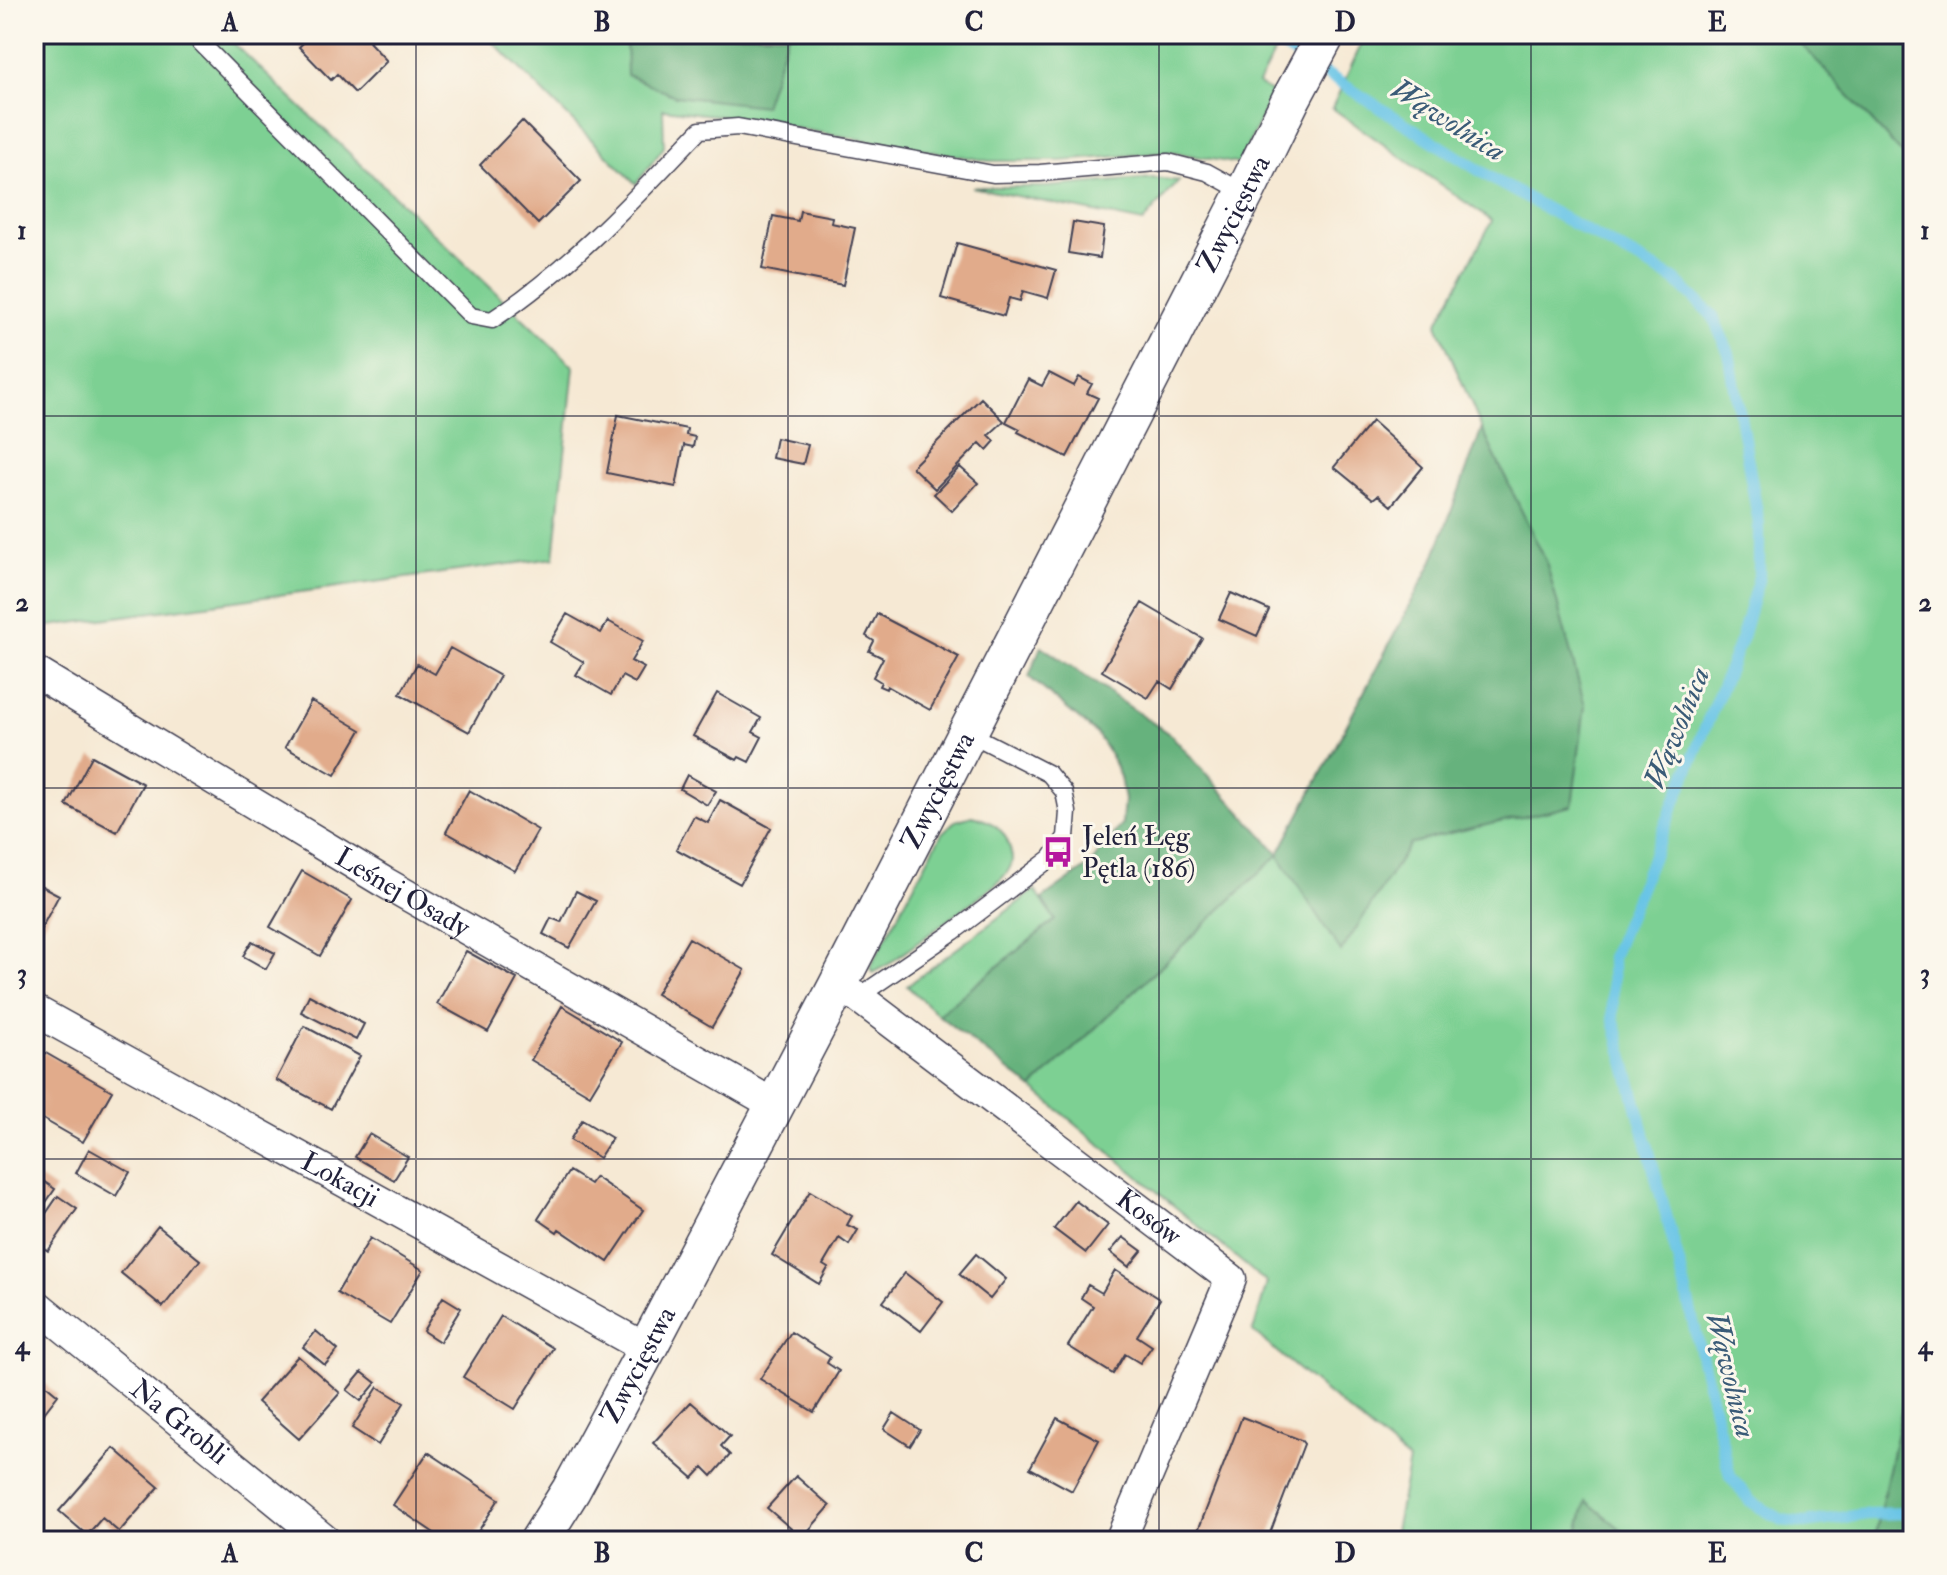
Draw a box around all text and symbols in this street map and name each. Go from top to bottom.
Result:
text: A [221,7,239,39]
text: B [593,7,611,39]
text: C [964,7,984,39]
text: D [1334,7,1356,39]
text: E [1708,7,1727,39]
water label: Wąwolnica [1384,70,1512,170]
street label: Zwycięstwa [1189,149,1279,279]
text: 1 [17,215,27,247]
text: 1 [1920,215,1930,247]
text: 2 [15,587,29,619]
text: 2 [1918,587,1932,619]
water label: Wąwolnica [1636,661,1718,794]
street label: Zwycięstwa [893,725,983,855]
place label: Jeleń Łęg Pętla (186) [1081,819,1196,886]
bus stop icon: Jeleń Łęg Pętla (186) [1041,835,1075,869]
street label: Leśnej Osady [329,839,477,945]
text: 3 [17,958,27,990]
text: 3 [1920,958,1930,990]
street label: Lokacji [295,1144,385,1215]
street label: Kosów [1109,1181,1189,1253]
street label: Zwycięstwa [593,1300,684,1430]
water label: Wąwolnica [1698,1308,1765,1442]
text: 4 [14,1330,31,1362]
text: 4 [1917,1330,1934,1362]
street label: Na Grobli [123,1371,236,1472]
text: A [221,1538,239,1570]
text: B [593,1538,611,1570]
text: C [964,1538,984,1570]
text: D [1334,1538,1356,1570]
text: E [1708,1538,1727,1570]

